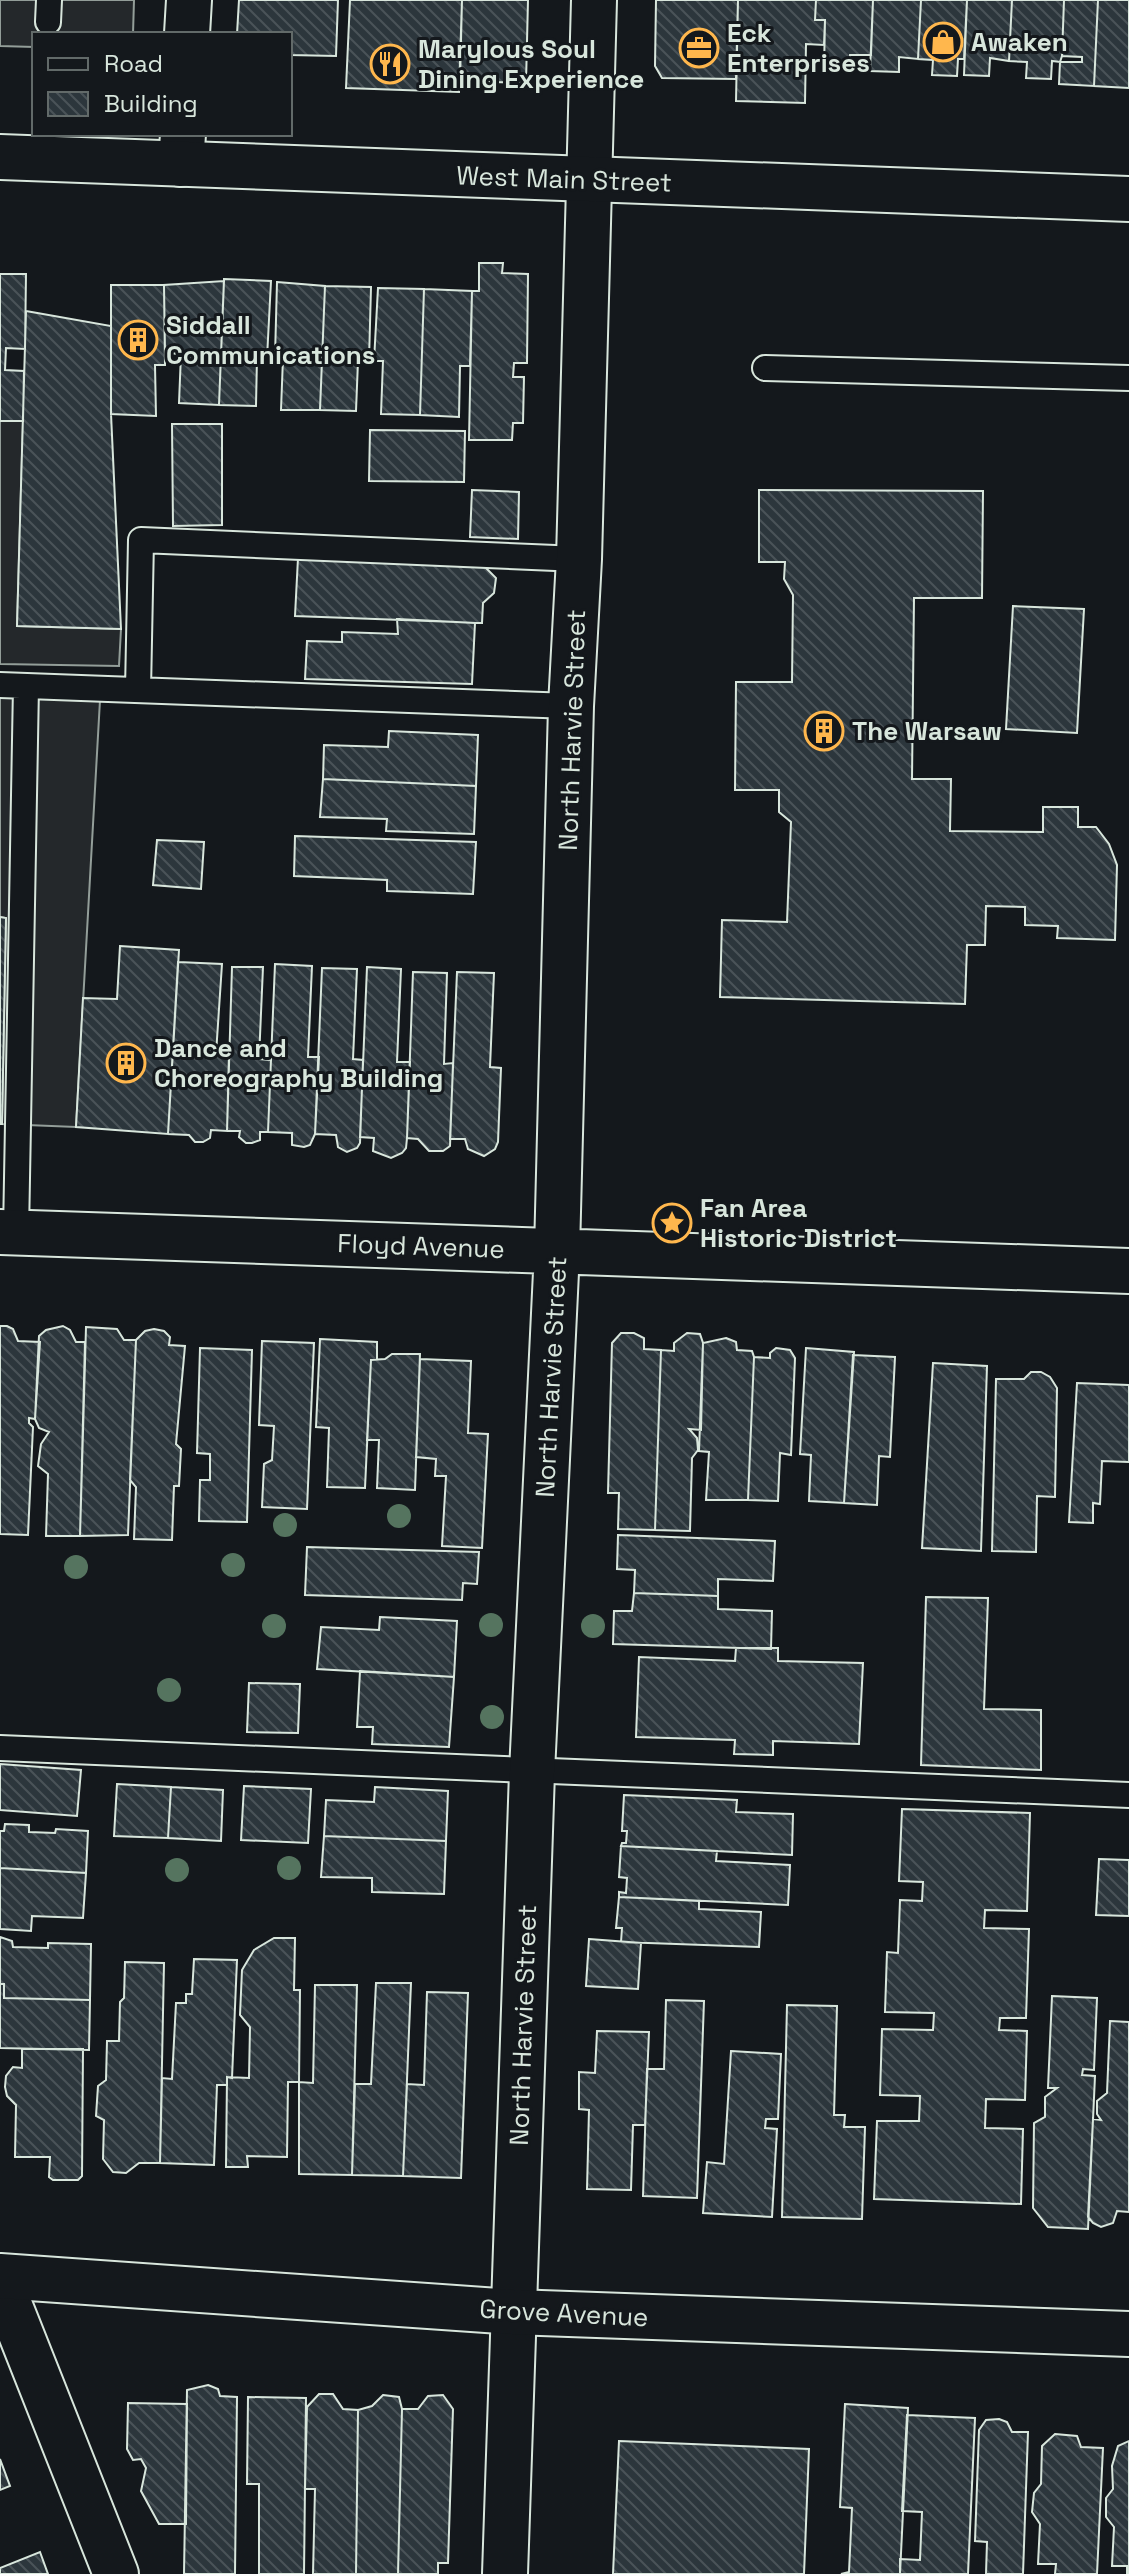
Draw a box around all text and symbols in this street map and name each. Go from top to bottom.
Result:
place label: Eck Enterprises [727,16,870,80]
shop icon: Awaken [922,21,964,63]
place label: Awaken [971,25,1068,59]
office icon: Eck Enterprises [678,27,720,69]
legend [32,32,292,136]
place label: Marylous Soul Dining Experience [418,32,644,96]
restaurant icon: Marylous Soul Dining Experience [369,43,411,85]
text: Road [104,48,163,79]
text: Building [104,88,198,119]
street label: West Main Street [456,158,672,200]
place label: Siddall Communications [166,308,375,372]
building icon: Siddall Communications [117,319,159,361]
street label: North Harvie Street [551,609,593,851]
building icon: The Warsaw [803,710,845,752]
place label: The Warsaw [852,714,1002,748]
place label: Dance and Choreography Building [154,1031,443,1095]
building icon: Dance and Choreography Building [105,1042,147,1084]
place label: Fan Area Historic District [700,1191,897,1255]
place icon: Fan Area Historic District [651,1202,693,1244]
street label: Floyd Avenue [337,1226,505,1266]
street label: North Harvie Street [528,1256,574,1498]
street label: North Harvie Street [502,1904,544,2146]
street label: Grove Avenue [479,2292,649,2334]

